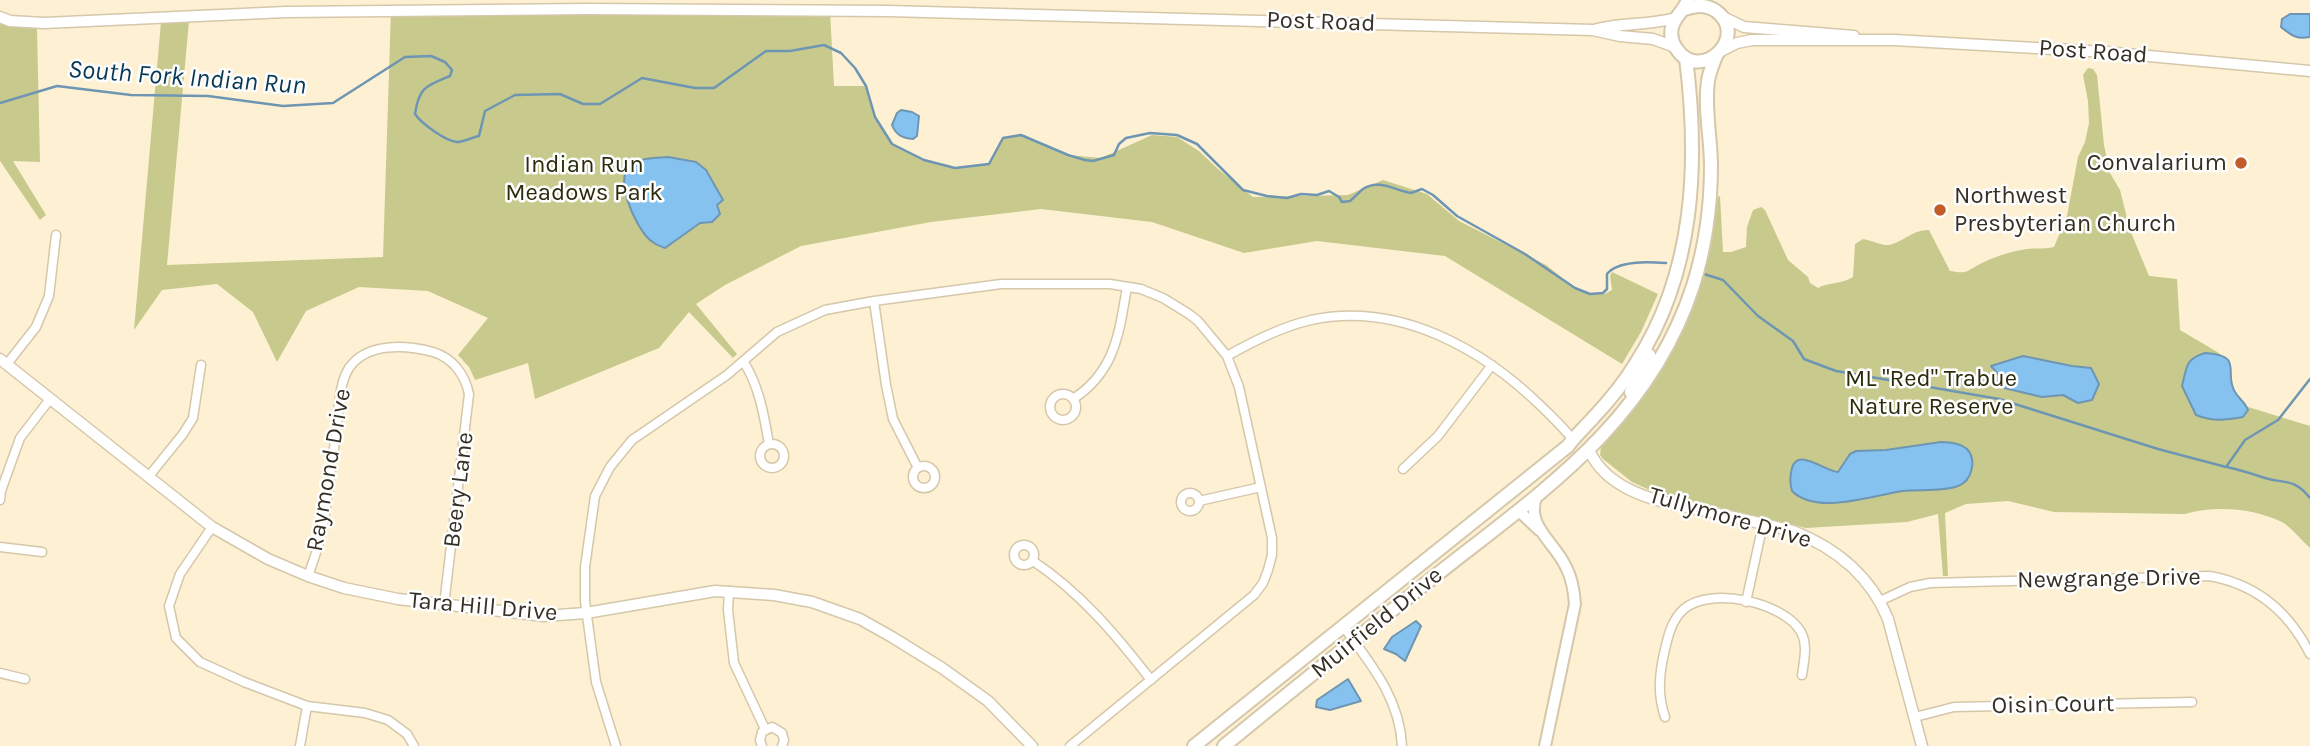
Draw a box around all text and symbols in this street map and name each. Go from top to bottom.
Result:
street label: Post Road [1266,6,1376,38]
street label: Post Road [2038,34,2148,70]
water label: South Fork Indian Run [67,54,307,102]
place label: Convalarium [2087,149,2227,177]
park label: Indian Run Meadows Park [505,151,663,207]
marker: Convalarium [2233,155,2249,171]
place label: Northwest Presbyterian Church [1954,182,2176,238]
marker: Northwest Presbyterian Church [1932,202,1948,218]
park label: ML "Red" Trabue Nature Reserve [1845,365,2017,421]
street label: Raymond Drive [300,386,358,554]
street label: Beery Lane [438,431,480,549]
street label: Tullymore Drive [1645,481,1815,555]
street label: Muirfield Drive [1305,561,1449,685]
street label: Newgrange Drive [2017,563,2201,595]
street label: Tara Hill Drive [407,586,559,628]
street label: Oisin Court [1991,690,2115,720]

